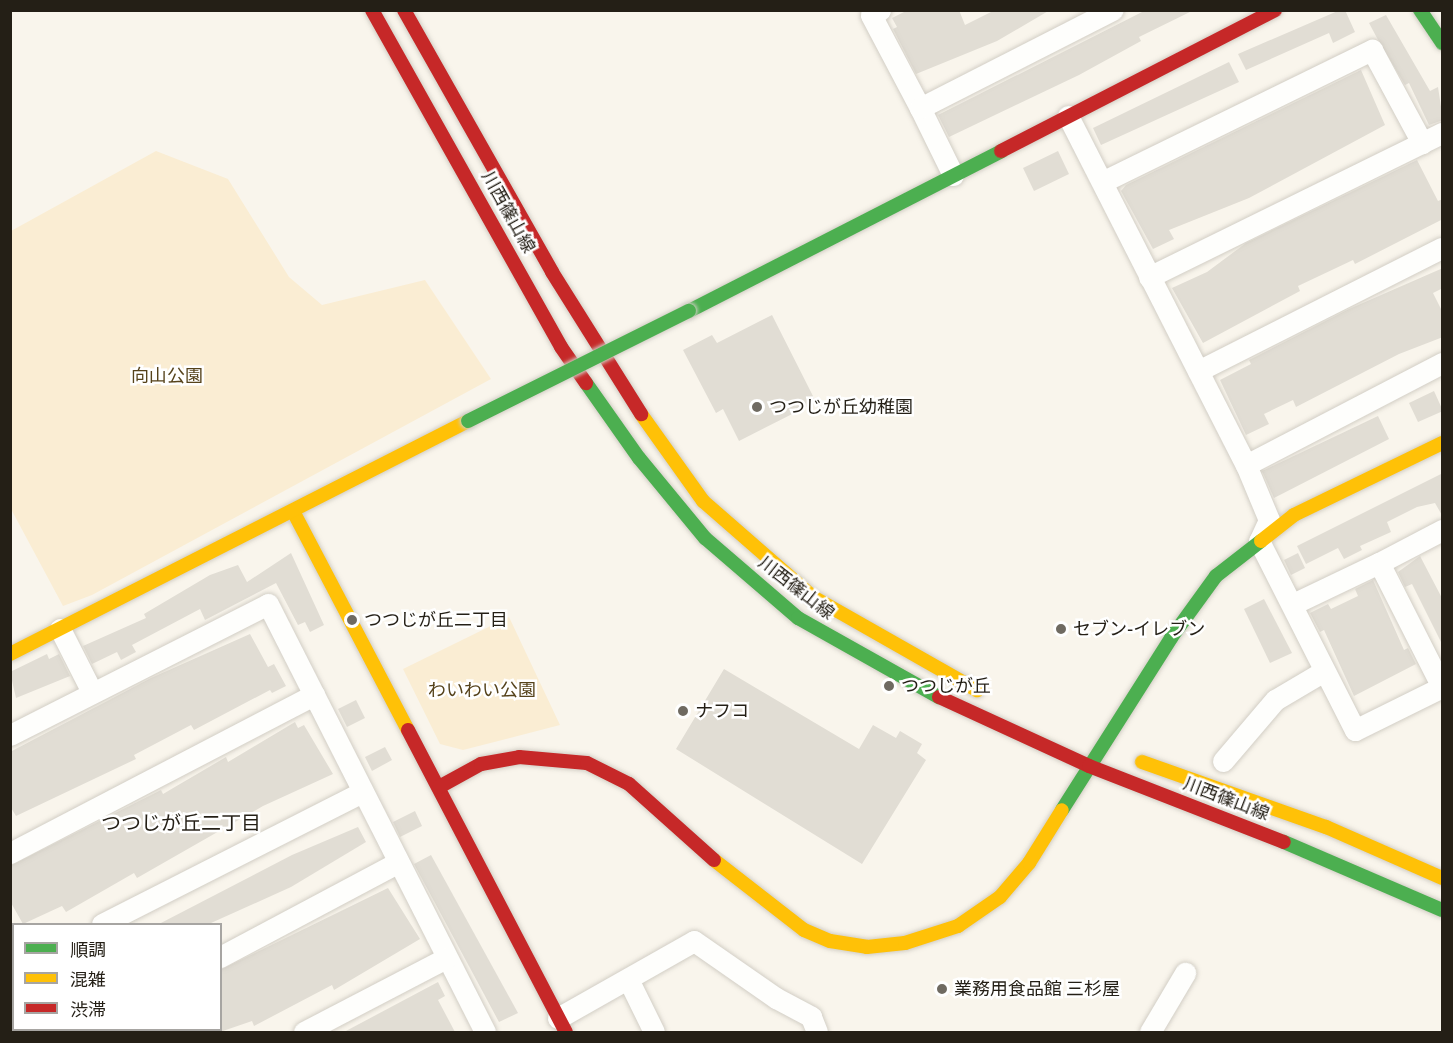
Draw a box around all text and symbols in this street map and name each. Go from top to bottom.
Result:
street label: 川西篠山線 [477,167,539,257]
park label: 向山公園 [131,365,203,387]
place label: つつじが丘幼稚園 [769,396,913,418]
marker: つつじが丘幼稚園 [750,400,764,414]
street label: 川西篠山線 [754,552,838,624]
place label: つつじが丘二丁目 [364,609,508,631]
marker: つつじが丘二丁目 [345,613,359,627]
place label: セブン-イレブン [1073,618,1205,640]
marker: セブン-イレブン [1054,622,1068,636]
place label: つつじが丘 [901,675,991,697]
park label: わいわい公園 [428,679,536,701]
marker: つつじが丘 [882,679,896,693]
place label: ナフコ [695,700,749,722]
marker: ナフコ [676,704,690,718]
street label: 川西篠山線 [1180,773,1272,825]
district label: つつじが丘二丁目 [101,811,261,835]
legend [12,923,222,1031]
text: 順調 [70,939,106,961]
text: 混雑 [70,969,106,991]
place label: 業務用食品館 三杉屋 [954,978,1120,1000]
marker: 業務用食品館 三杉屋 [935,982,949,996]
text: 渋滞 [70,999,106,1021]

